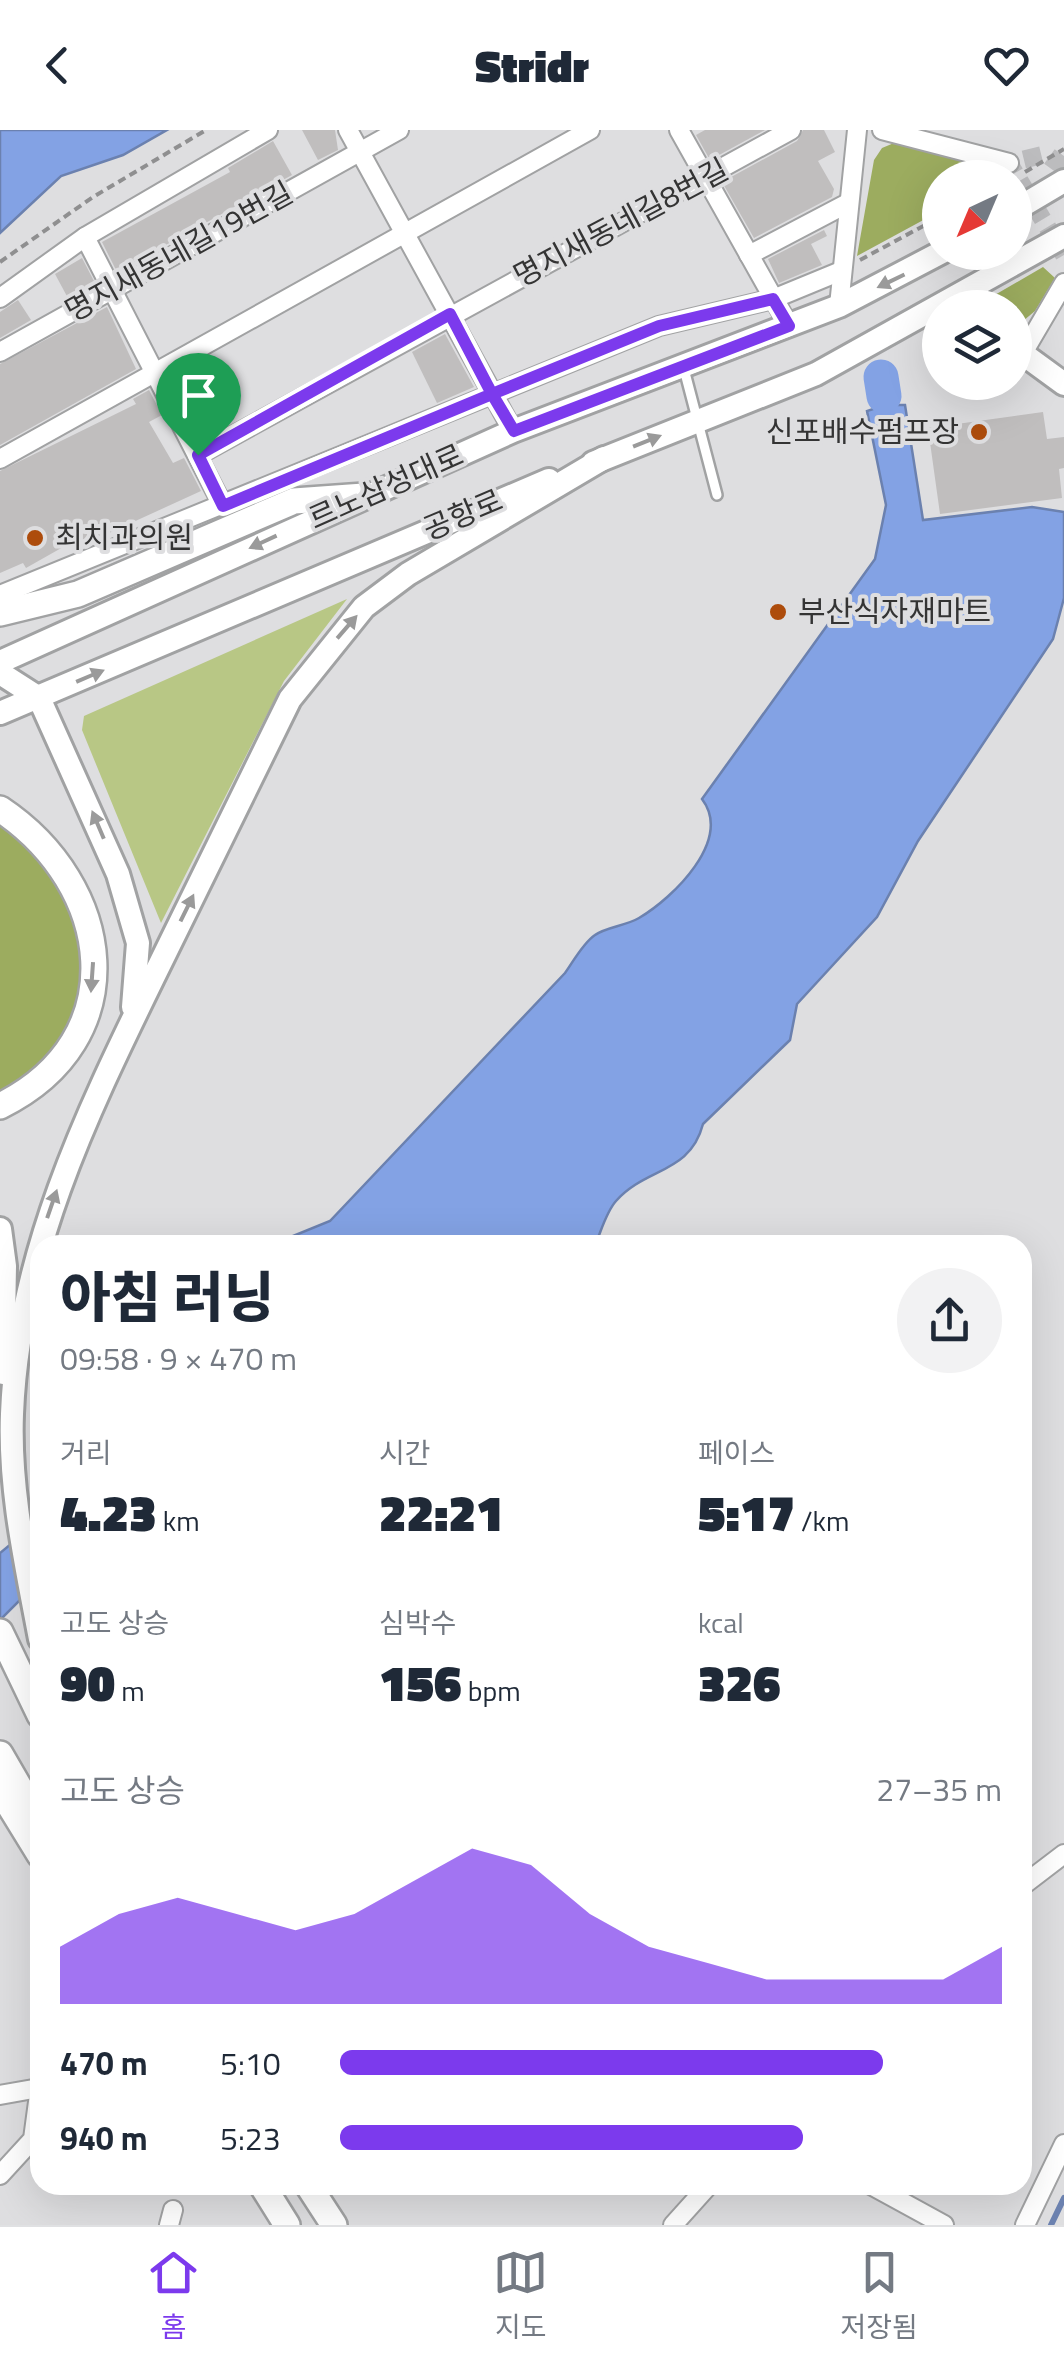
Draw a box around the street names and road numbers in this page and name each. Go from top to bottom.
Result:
street label: 명지새동네길8번길 [505,146,736,298]
street label: 명지새동네길19번길 [56,169,301,333]
street label: 르노삼성대로 [301,431,471,541]
street label: 공항로 [416,477,510,551]

